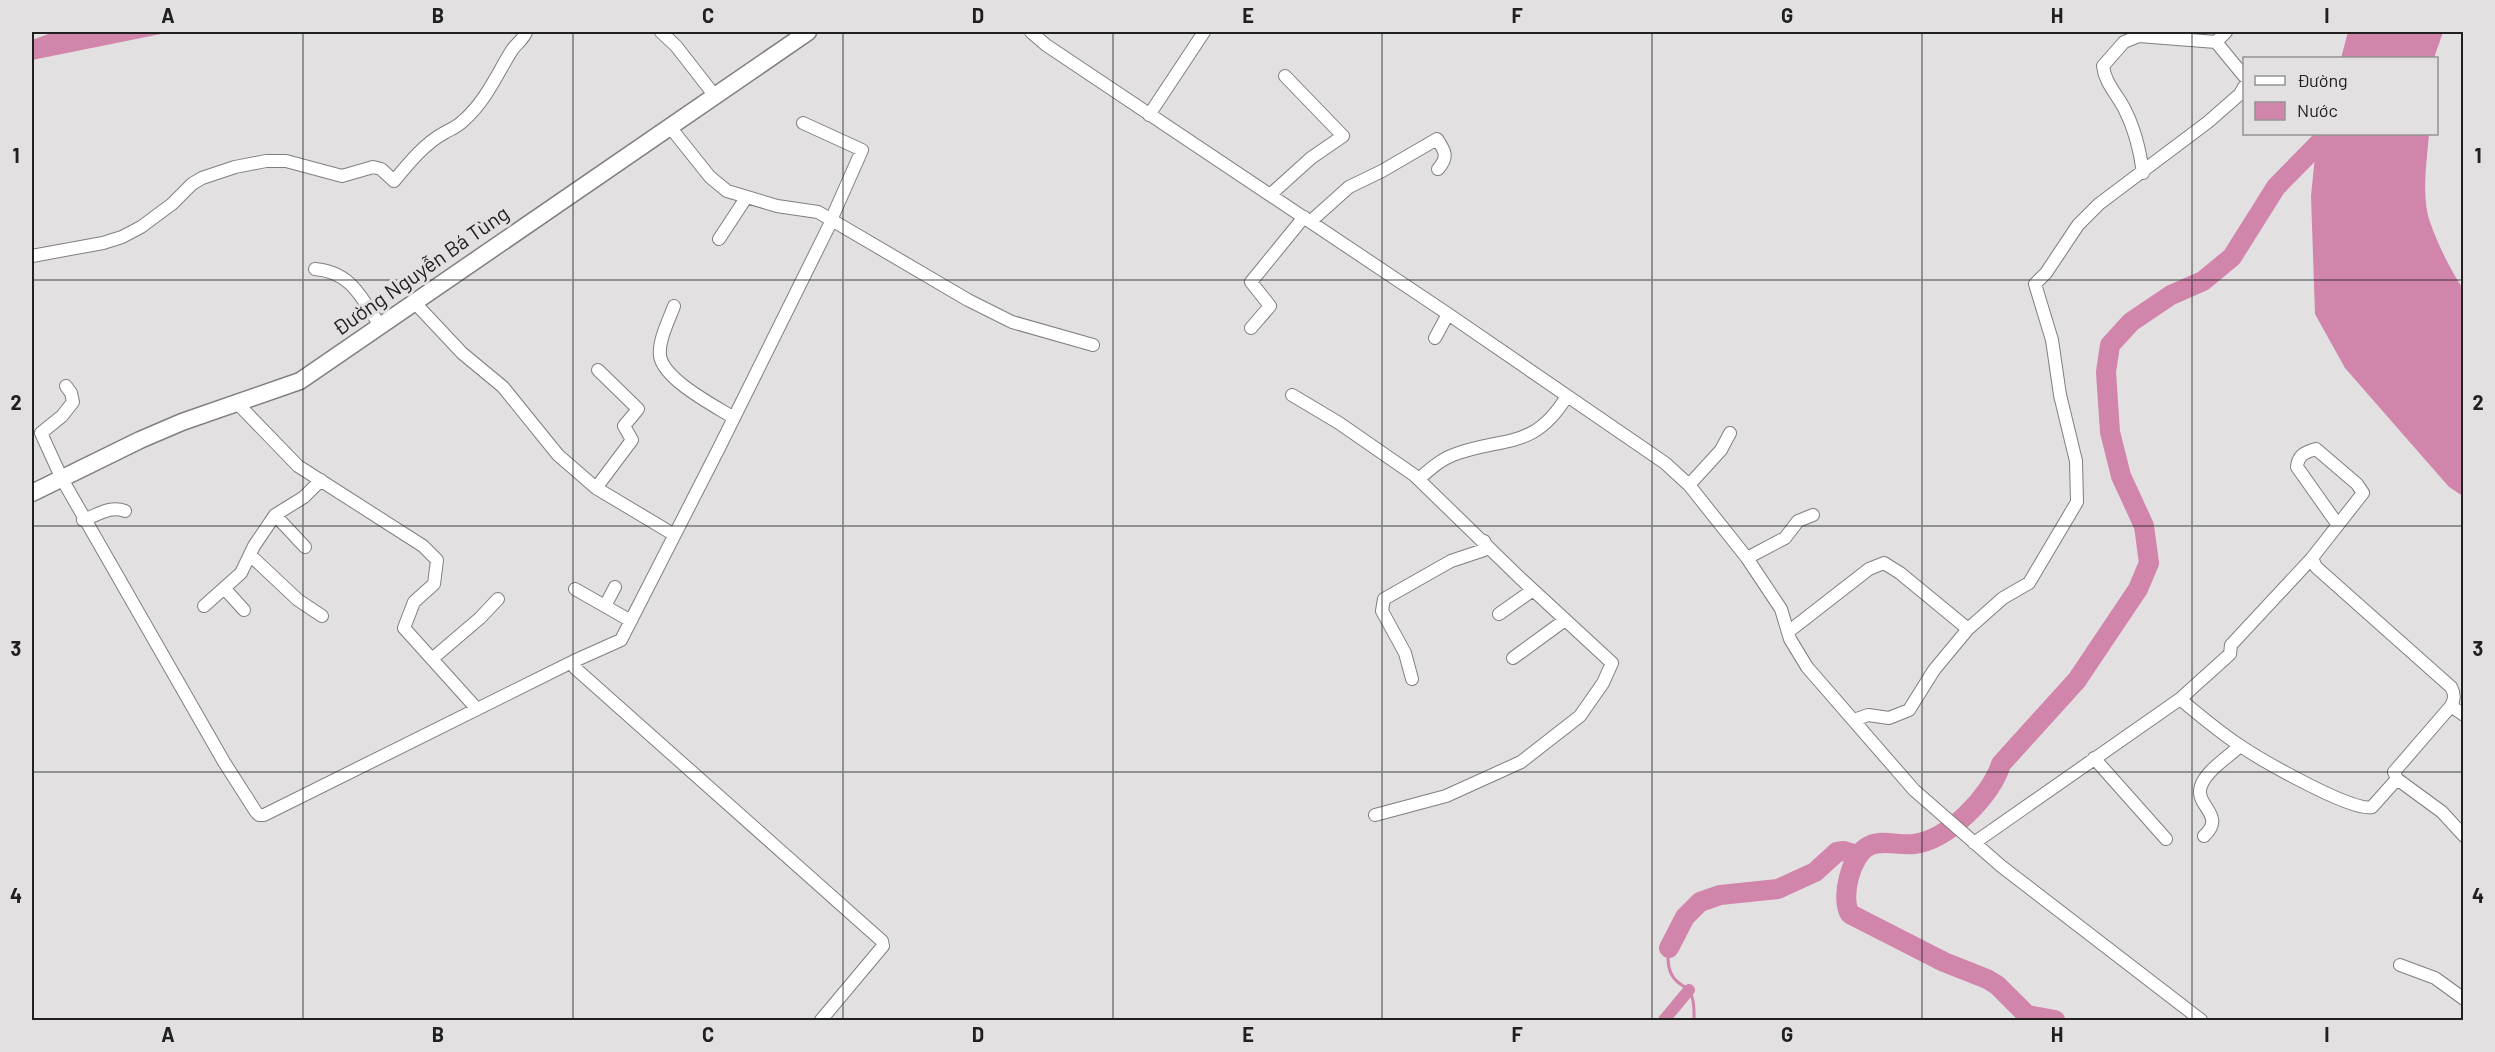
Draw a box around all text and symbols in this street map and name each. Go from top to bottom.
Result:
text: A [161,3,175,27]
text: B [432,3,444,27]
text: C [702,3,714,27]
text: D [972,3,984,27]
text: E [1242,3,1254,27]
text: F [1511,3,1523,27]
text: G [1781,3,1793,27]
text: H [2051,3,2063,27]
text: I [2324,3,2330,27]
legend [2243,57,2438,135]
text: Đường [2297,69,2348,91]
text: Nước [2297,99,2338,121]
text: 1 [12,143,20,167]
text: 1 [2474,143,2482,167]
street label: Đường Nguyễn Bá Tùng [327,200,513,340]
text: 2 [10,390,22,414]
text: 2 [2472,390,2484,414]
text: 3 [11,636,21,660]
text: 3 [2473,636,2483,660]
text: 4 [10,883,22,907]
text: 4 [2472,883,2484,907]
text: A [161,1022,175,1046]
text: B [432,1022,444,1046]
text: C [702,1022,714,1046]
text: D [972,1022,984,1046]
text: E [1242,1022,1254,1046]
text: F [1511,1022,1523,1046]
text: G [1781,1022,1793,1046]
text: H [2051,1022,2063,1046]
text: I [2324,1022,2330,1046]

